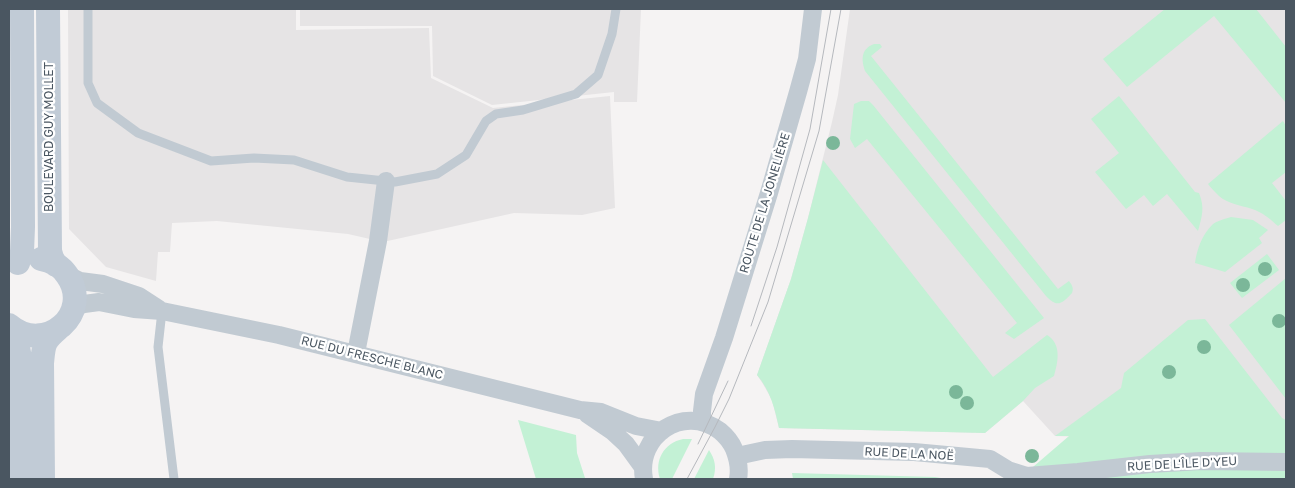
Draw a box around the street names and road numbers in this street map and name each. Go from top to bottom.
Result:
street label: BOULEVARD GUY MOLLET [42,62,56,212]
street label: ROUTE DE LA JONELIÈRE [737,131,793,275]
street label: RUE DU FRESCHE BLANC [300,333,444,383]
street label: RUE DE LA NOË [864,444,954,464]
street label: RUE DE L'ÎLE D'YEU [1127,454,1237,474]

